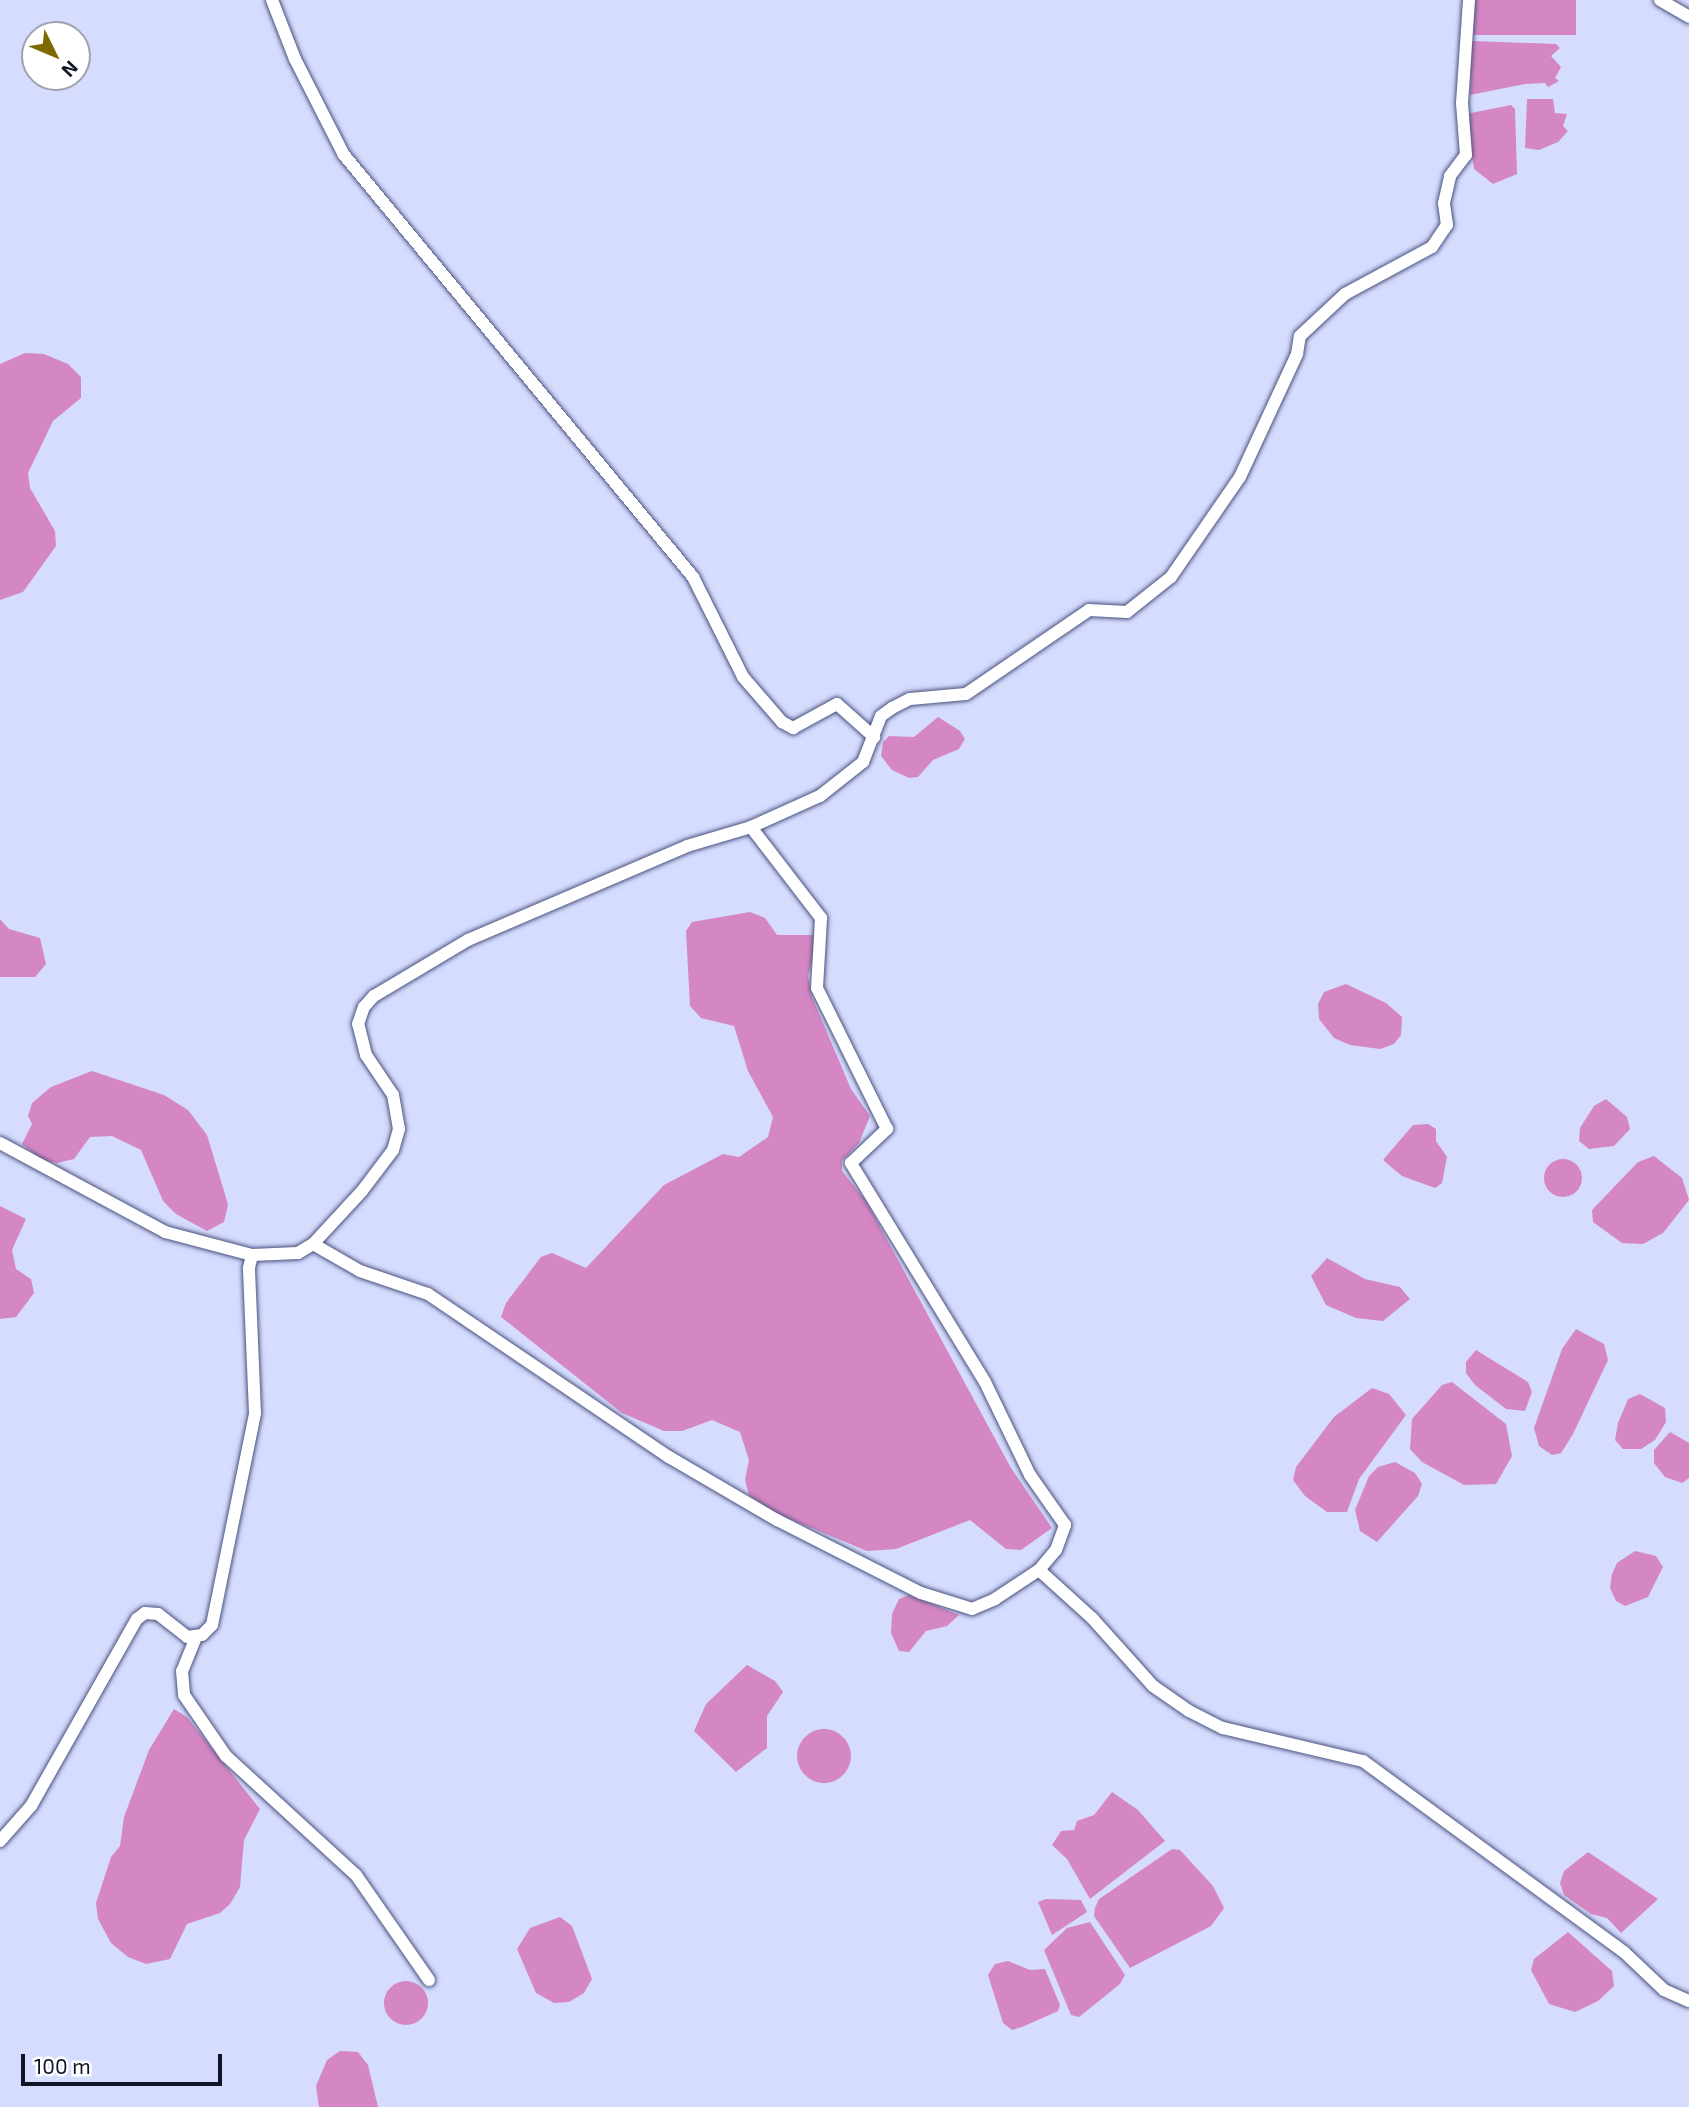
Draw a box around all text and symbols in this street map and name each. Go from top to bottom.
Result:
north arrow [21,21,91,91]
text: N [57,56,83,82]
scale bar [24,2040,226,2084]
text: 100 m [34,2053,91,2078]

